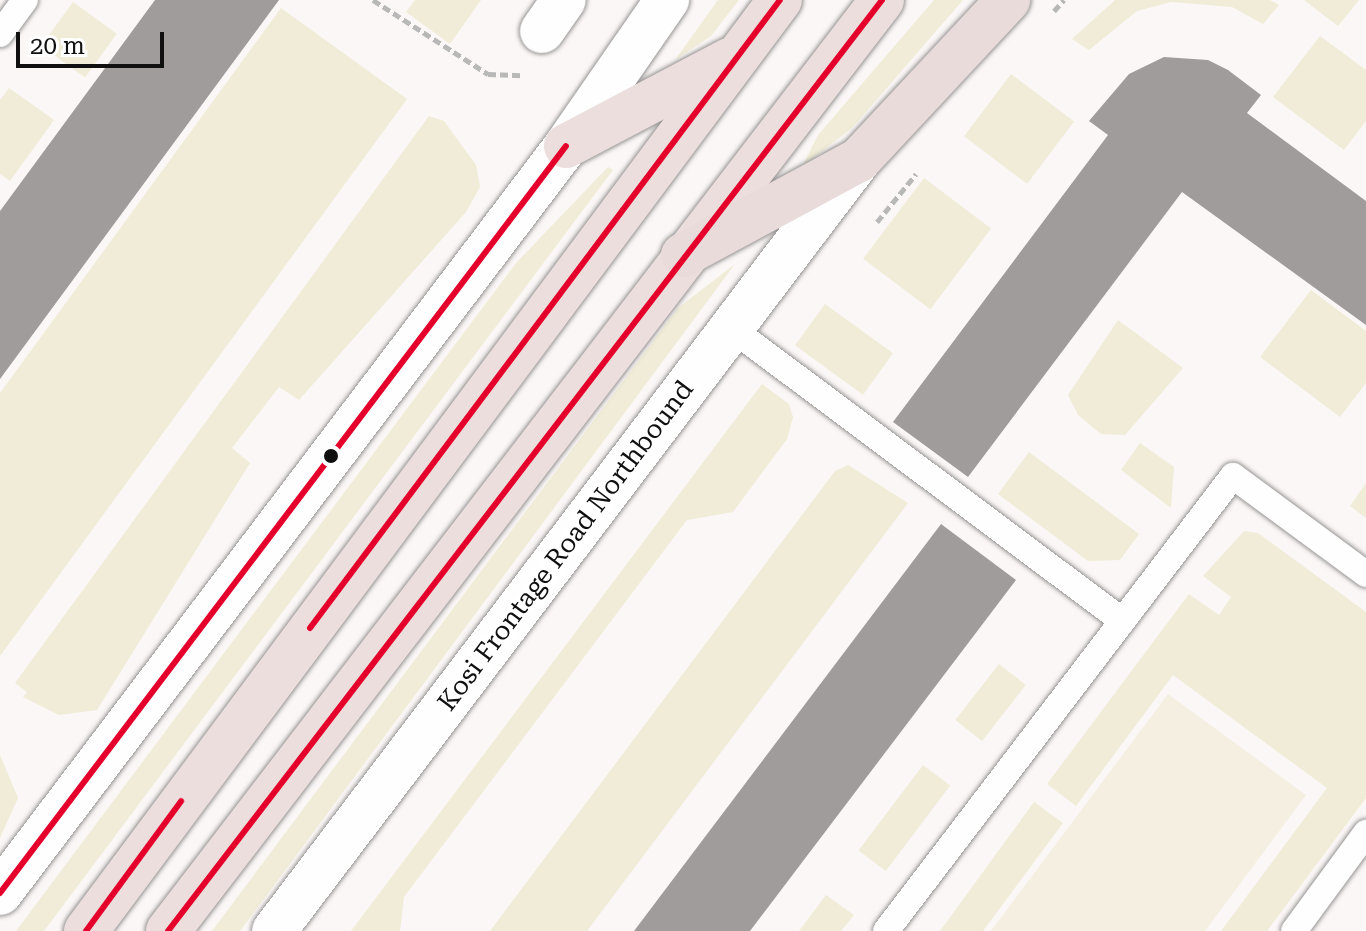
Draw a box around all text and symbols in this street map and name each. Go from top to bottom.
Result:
scale bar [20,16,168,66]
text: 20 m [30,32,85,60]
street label: Kosi Frontage Road Northbound [432,375,700,717]
unlabelled marker [323,448,339,464]

